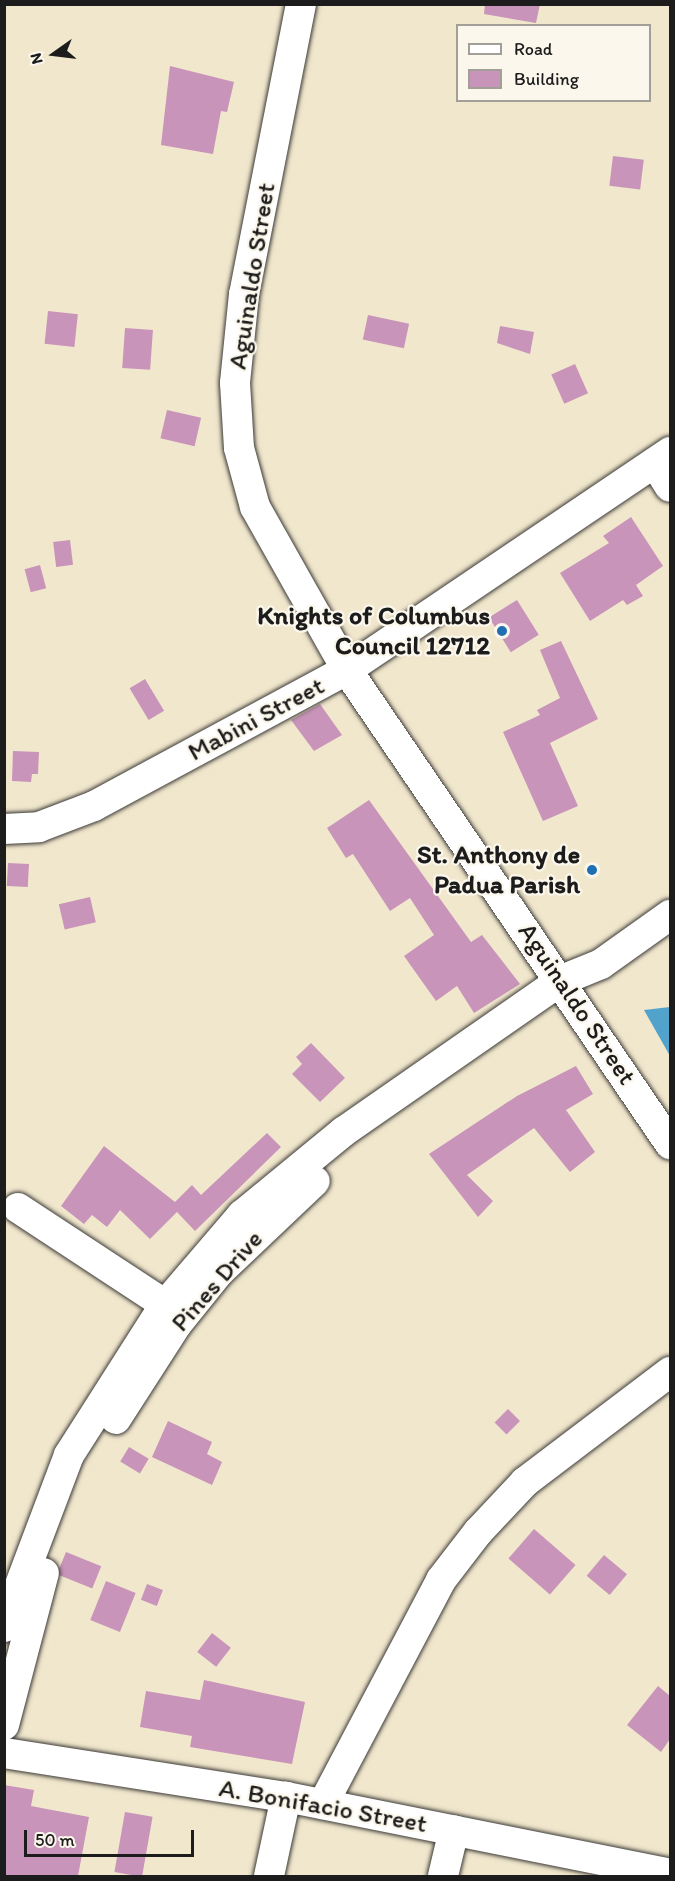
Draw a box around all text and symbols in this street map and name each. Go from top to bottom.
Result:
north arrow [24,24,84,84]
legend [456,24,651,102]
text: Road [514,38,553,60]
text: N [26,51,47,66]
text: Building [514,68,579,90]
street label: Aguinaldo Street [222,181,282,371]
place label: Knights of Columbus Council 12712 [257,600,490,662]
marker: Knights of Columbus Council 12712 [495,624,509,638]
street label: Mabini Street [183,670,329,768]
place label: St. Anthony de Padua Parish [416,839,580,900]
marker: St. Anthony de Padua Parish [585,863,599,877]
street label: Aguinaldo Street [512,917,642,1091]
street label: Pines Drive [164,1224,270,1338]
street label: A. Bonifacio Street [217,1772,429,1840]
scale bar [27,1818,196,1856]
text: 50 m [35,1829,75,1851]

